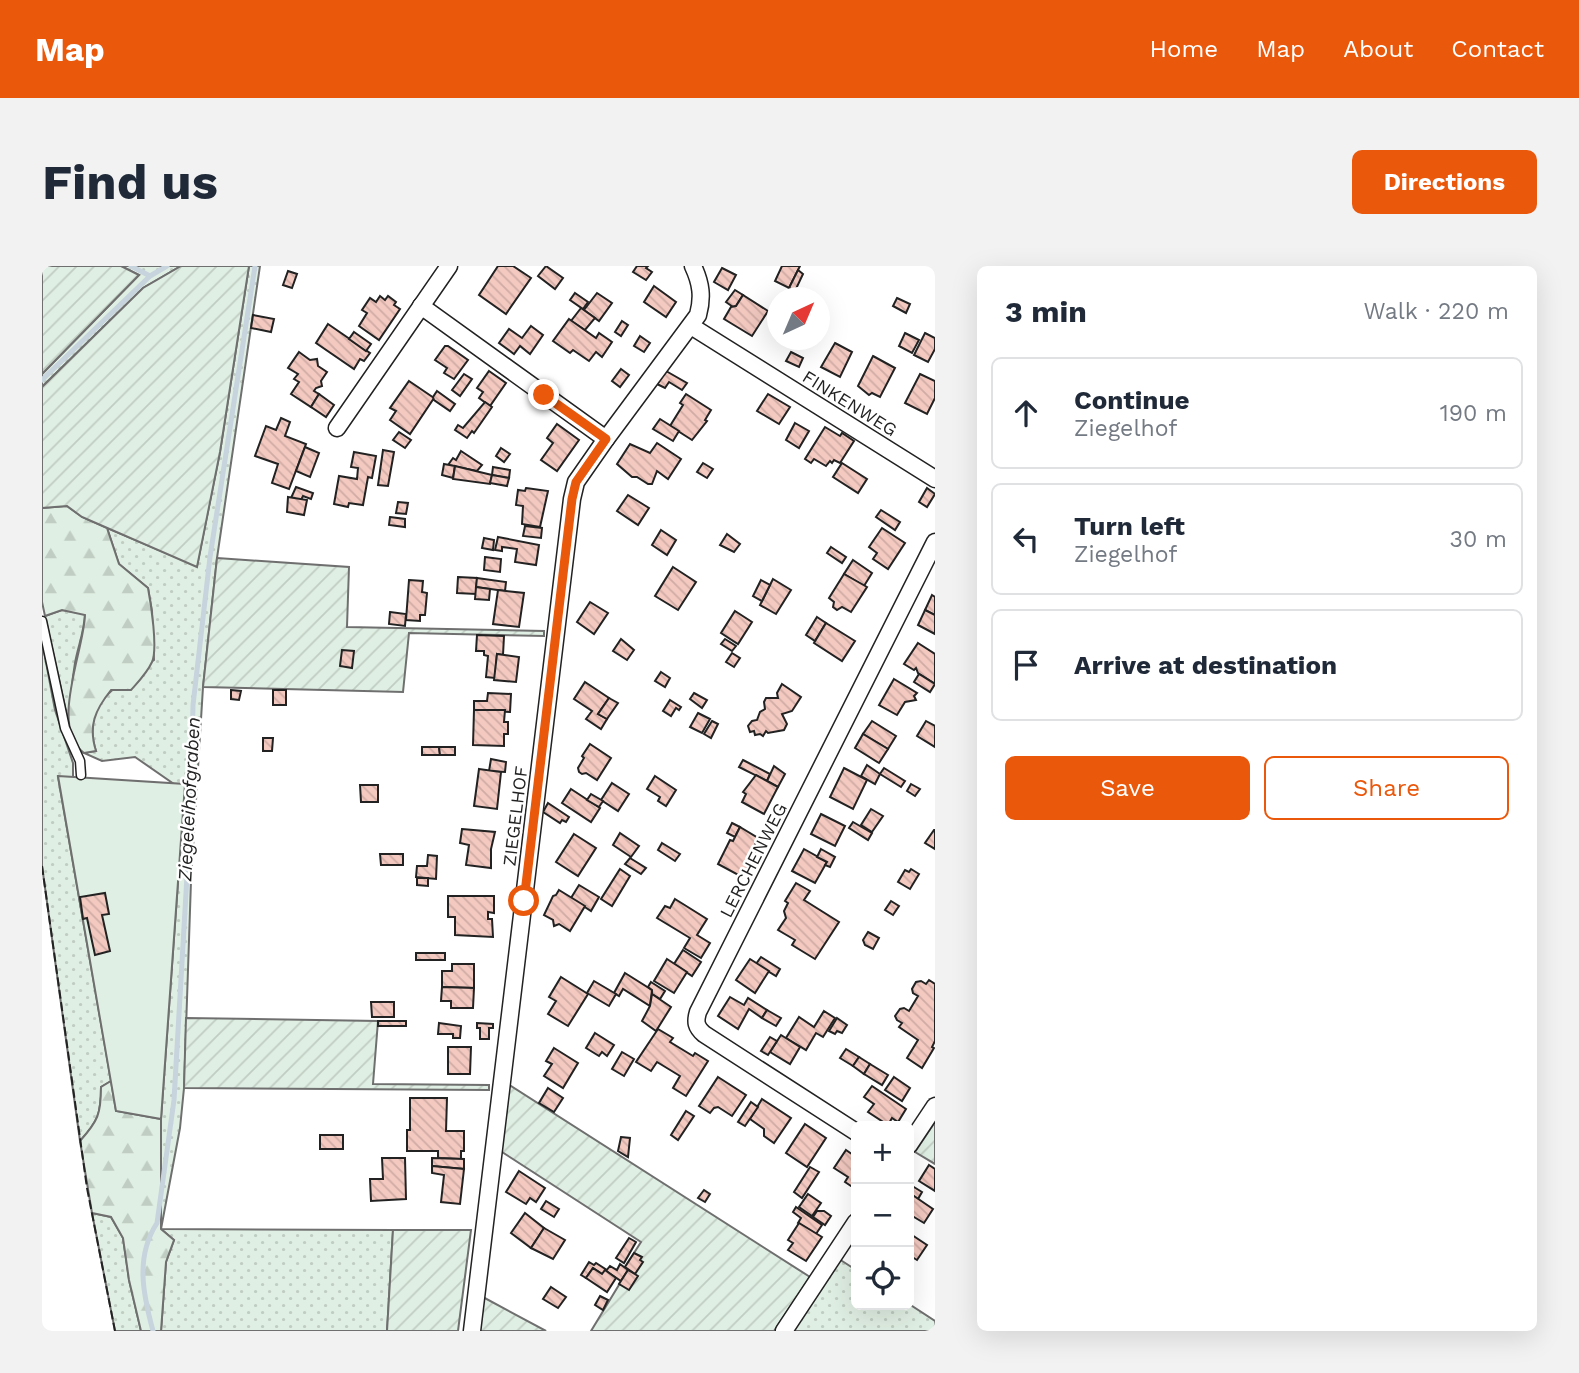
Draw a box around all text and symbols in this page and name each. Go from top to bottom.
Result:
text: Map [35,30,105,69]
text: Home [1150,35,1218,63]
text: Map [1256,35,1305,63]
text: About [1343,35,1413,63]
text: Contact [1451,35,1544,63]
button: Directions [1352,150,1537,214]
text: Find us [42,153,218,211]
north arrow [767,287,830,350]
text: 3 min [1005,294,1087,329]
text: Walk · 220 m [1363,298,1509,325]
street label: FINKENWEG [799,366,901,440]
route end [528,379,559,410]
text: Continue [1074,385,1190,415]
icon: ahead [1007,394,1045,432]
text: 190 m [1440,400,1507,427]
text: Ziegelhof [1074,415,1177,442]
text: Turn left [1074,511,1185,541]
icon: left [1007,520,1045,558]
text: 30 m [1450,526,1507,553]
text: Ziegelhof [1074,541,1177,568]
icon: arrive [1007,646,1045,684]
text: Arrive at destination [1074,650,1337,680]
water label: Ziegeleihofgraben [173,716,205,883]
button: Save [1005,756,1250,820]
button: Share [1264,756,1509,820]
street label: ZIEGELHOF [498,765,532,867]
street label: LERCHENWEG [715,799,791,921]
route start [508,885,539,916]
map controls [851,1121,914,1310]
button: + [851,1121,914,1184]
button: − [851,1184,914,1247]
button: locate [851,1247,914,1310]

